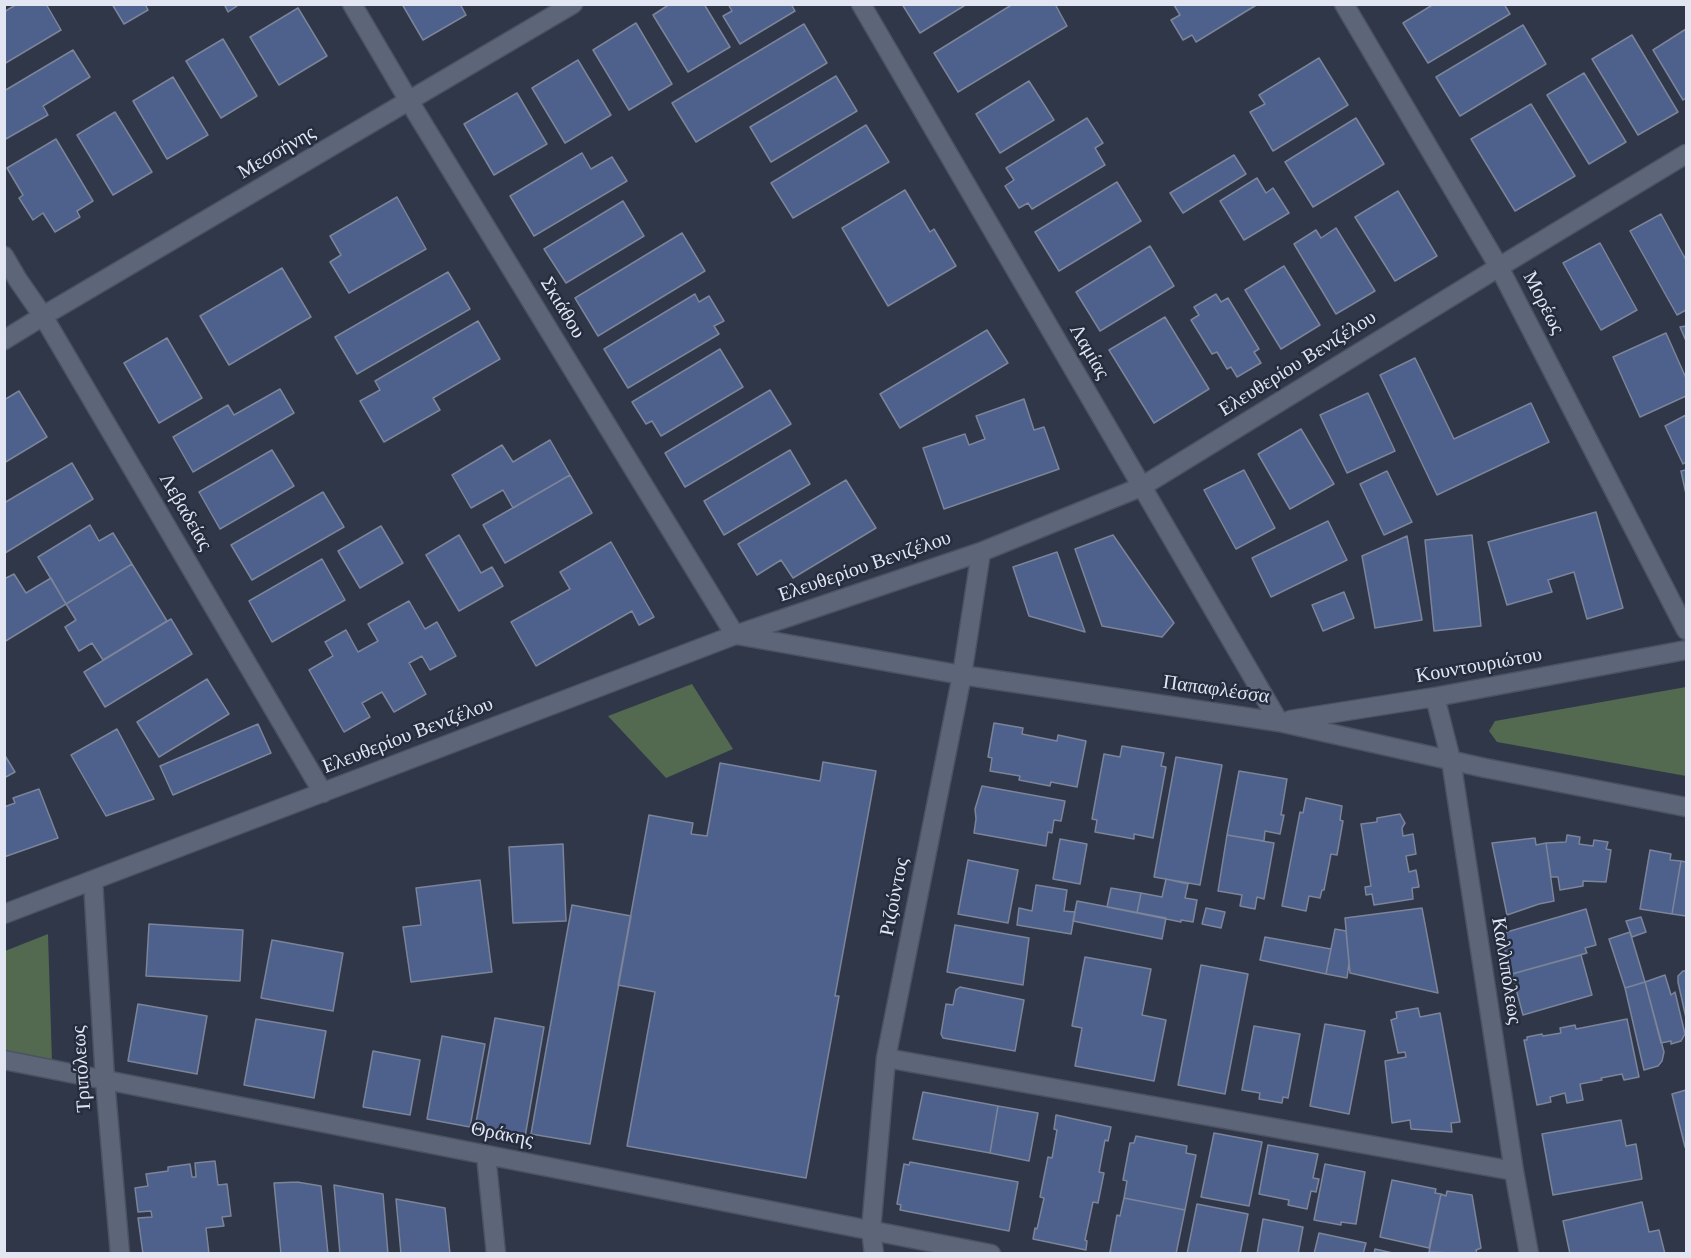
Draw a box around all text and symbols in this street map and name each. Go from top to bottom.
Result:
street label: Μεσσήνης [234,121,320,185]
street label: Μορέως [1517,268,1569,338]
street label: Σκιάθου [534,273,590,343]
street label: Ελευθερίου Βενιζέλου [1215,306,1381,422]
street label: Λαμίας [1064,320,1114,384]
street label: Λεβαδείας [153,469,217,555]
street label: Ελευθερίου Βενιζέλου [776,526,954,608]
street label: Κουντουριώτου [1414,643,1544,689]
street label: Παπαφλέσσα [1161,671,1271,709]
street label: Ελευθερίου Βενιζέλου [319,692,497,780]
street label: Ριζούντος [876,856,914,938]
street label: Καλλιπόλεως [1486,916,1526,1026]
street label: Τριπόλεως [67,1025,97,1113]
street label: Θράκης [469,1117,535,1153]

